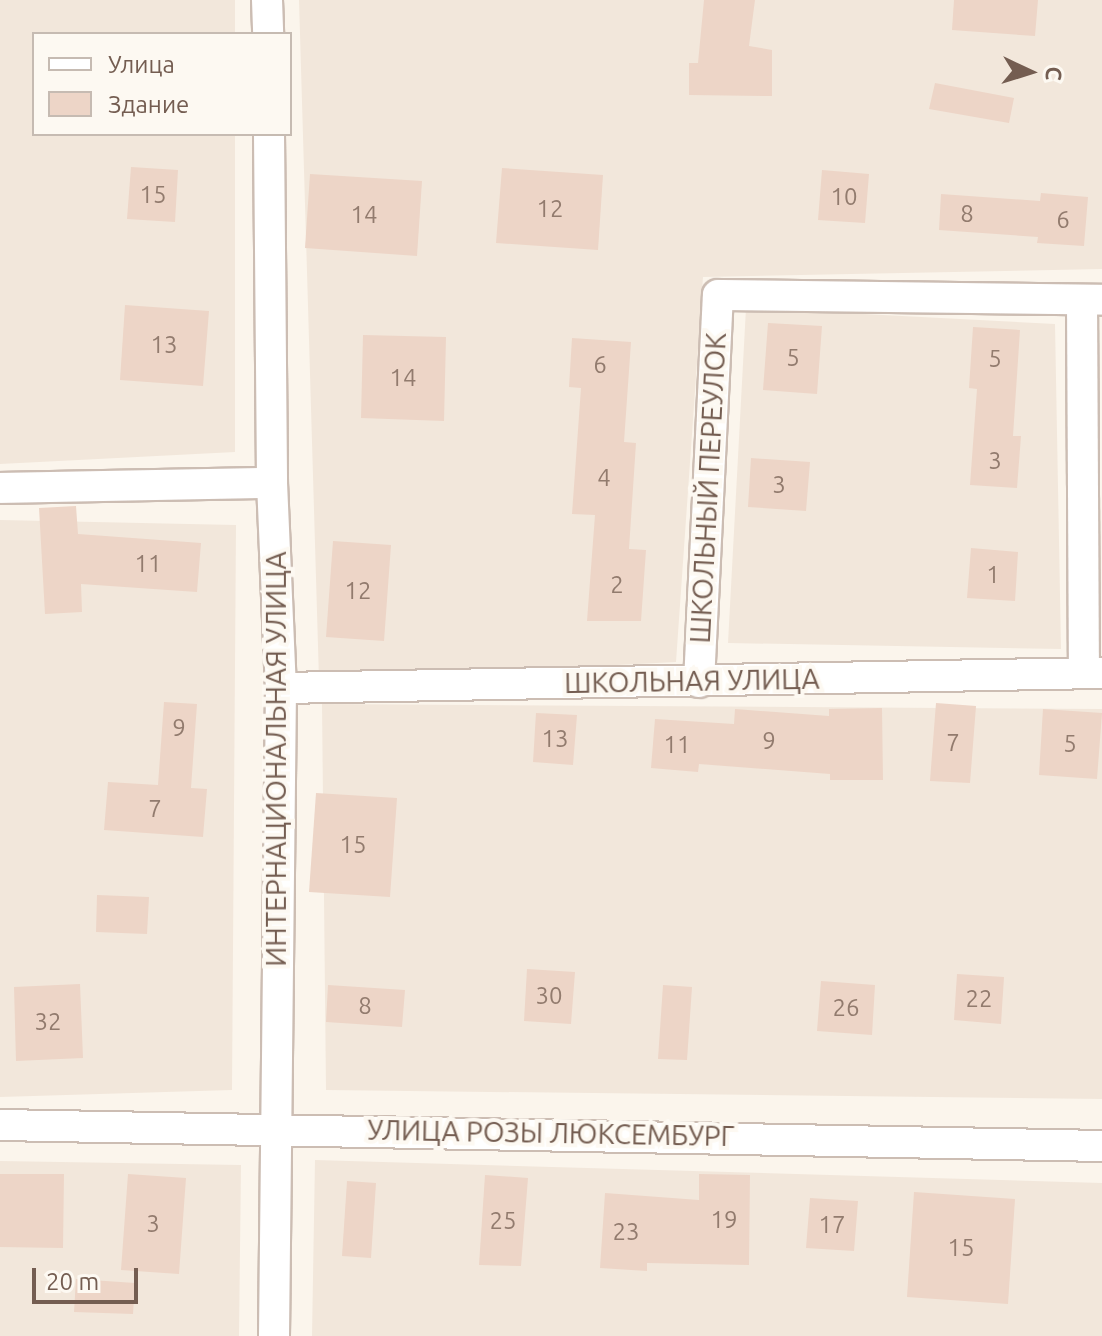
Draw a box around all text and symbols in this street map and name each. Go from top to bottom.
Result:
legend [32,32,292,136]
north arrow [990,32,1070,112]
text: Улица [108,51,175,78]
text: С [1041,66,1067,82]
text: Здание [108,91,189,118]
house number: 15 [139,181,167,209]
house number: 10 [830,183,858,211]
house number: 12 [536,195,564,223]
house number: 8 [960,200,974,228]
house number: 14 [350,201,378,229]
house number: 6 [1056,206,1070,234]
house number: 13 [150,331,178,359]
street label: ШКОЛЬНЫЙ ПЕРЕУЛОК [683,332,733,644]
house number: 5 [786,344,800,372]
house number: 5 [988,345,1002,373]
house number: 6 [593,351,607,379]
house number: 14 [389,364,417,392]
house number: 3 [988,447,1002,475]
house number: 4 [597,464,611,492]
house number: 3 [772,471,786,499]
house number: 11 [134,550,162,578]
street label: ИНТЕРНАЦИОНАЛЬНАЯ УЛИЦА [259,551,293,967]
house number: 1 [986,561,1000,589]
house number: 2 [610,571,624,599]
house number: 12 [344,577,372,605]
street label: ШКОЛЬНАЯ УЛИЦА [564,662,820,700]
house number: 9 [172,714,186,742]
house number: 13 [541,725,569,753]
house number: 9 [762,727,776,755]
house number: 7 [946,729,960,757]
house number: 5 [1063,730,1077,758]
house number: 11 [663,731,691,759]
house number: 7 [148,795,162,823]
house number: 15 [339,831,367,859]
house number: 30 [535,982,563,1010]
house number: 22 [965,985,993,1013]
house number: 8 [358,992,372,1020]
house number: 26 [832,994,860,1022]
house number: 32 [34,1008,62,1036]
street label: УЛИЦА РОЗЫ ЛЮКСЕМБУРГ [367,1113,735,1153]
house number: 19 [710,1206,738,1234]
house number: 25 [489,1207,517,1235]
house number: 3 [146,1210,160,1238]
house number: 17 [818,1211,846,1239]
house number: 23 [612,1218,640,1246]
house number: 15 [947,1234,975,1262]
scale bar [36,1252,142,1302]
text: 20 m [46,1268,99,1295]

